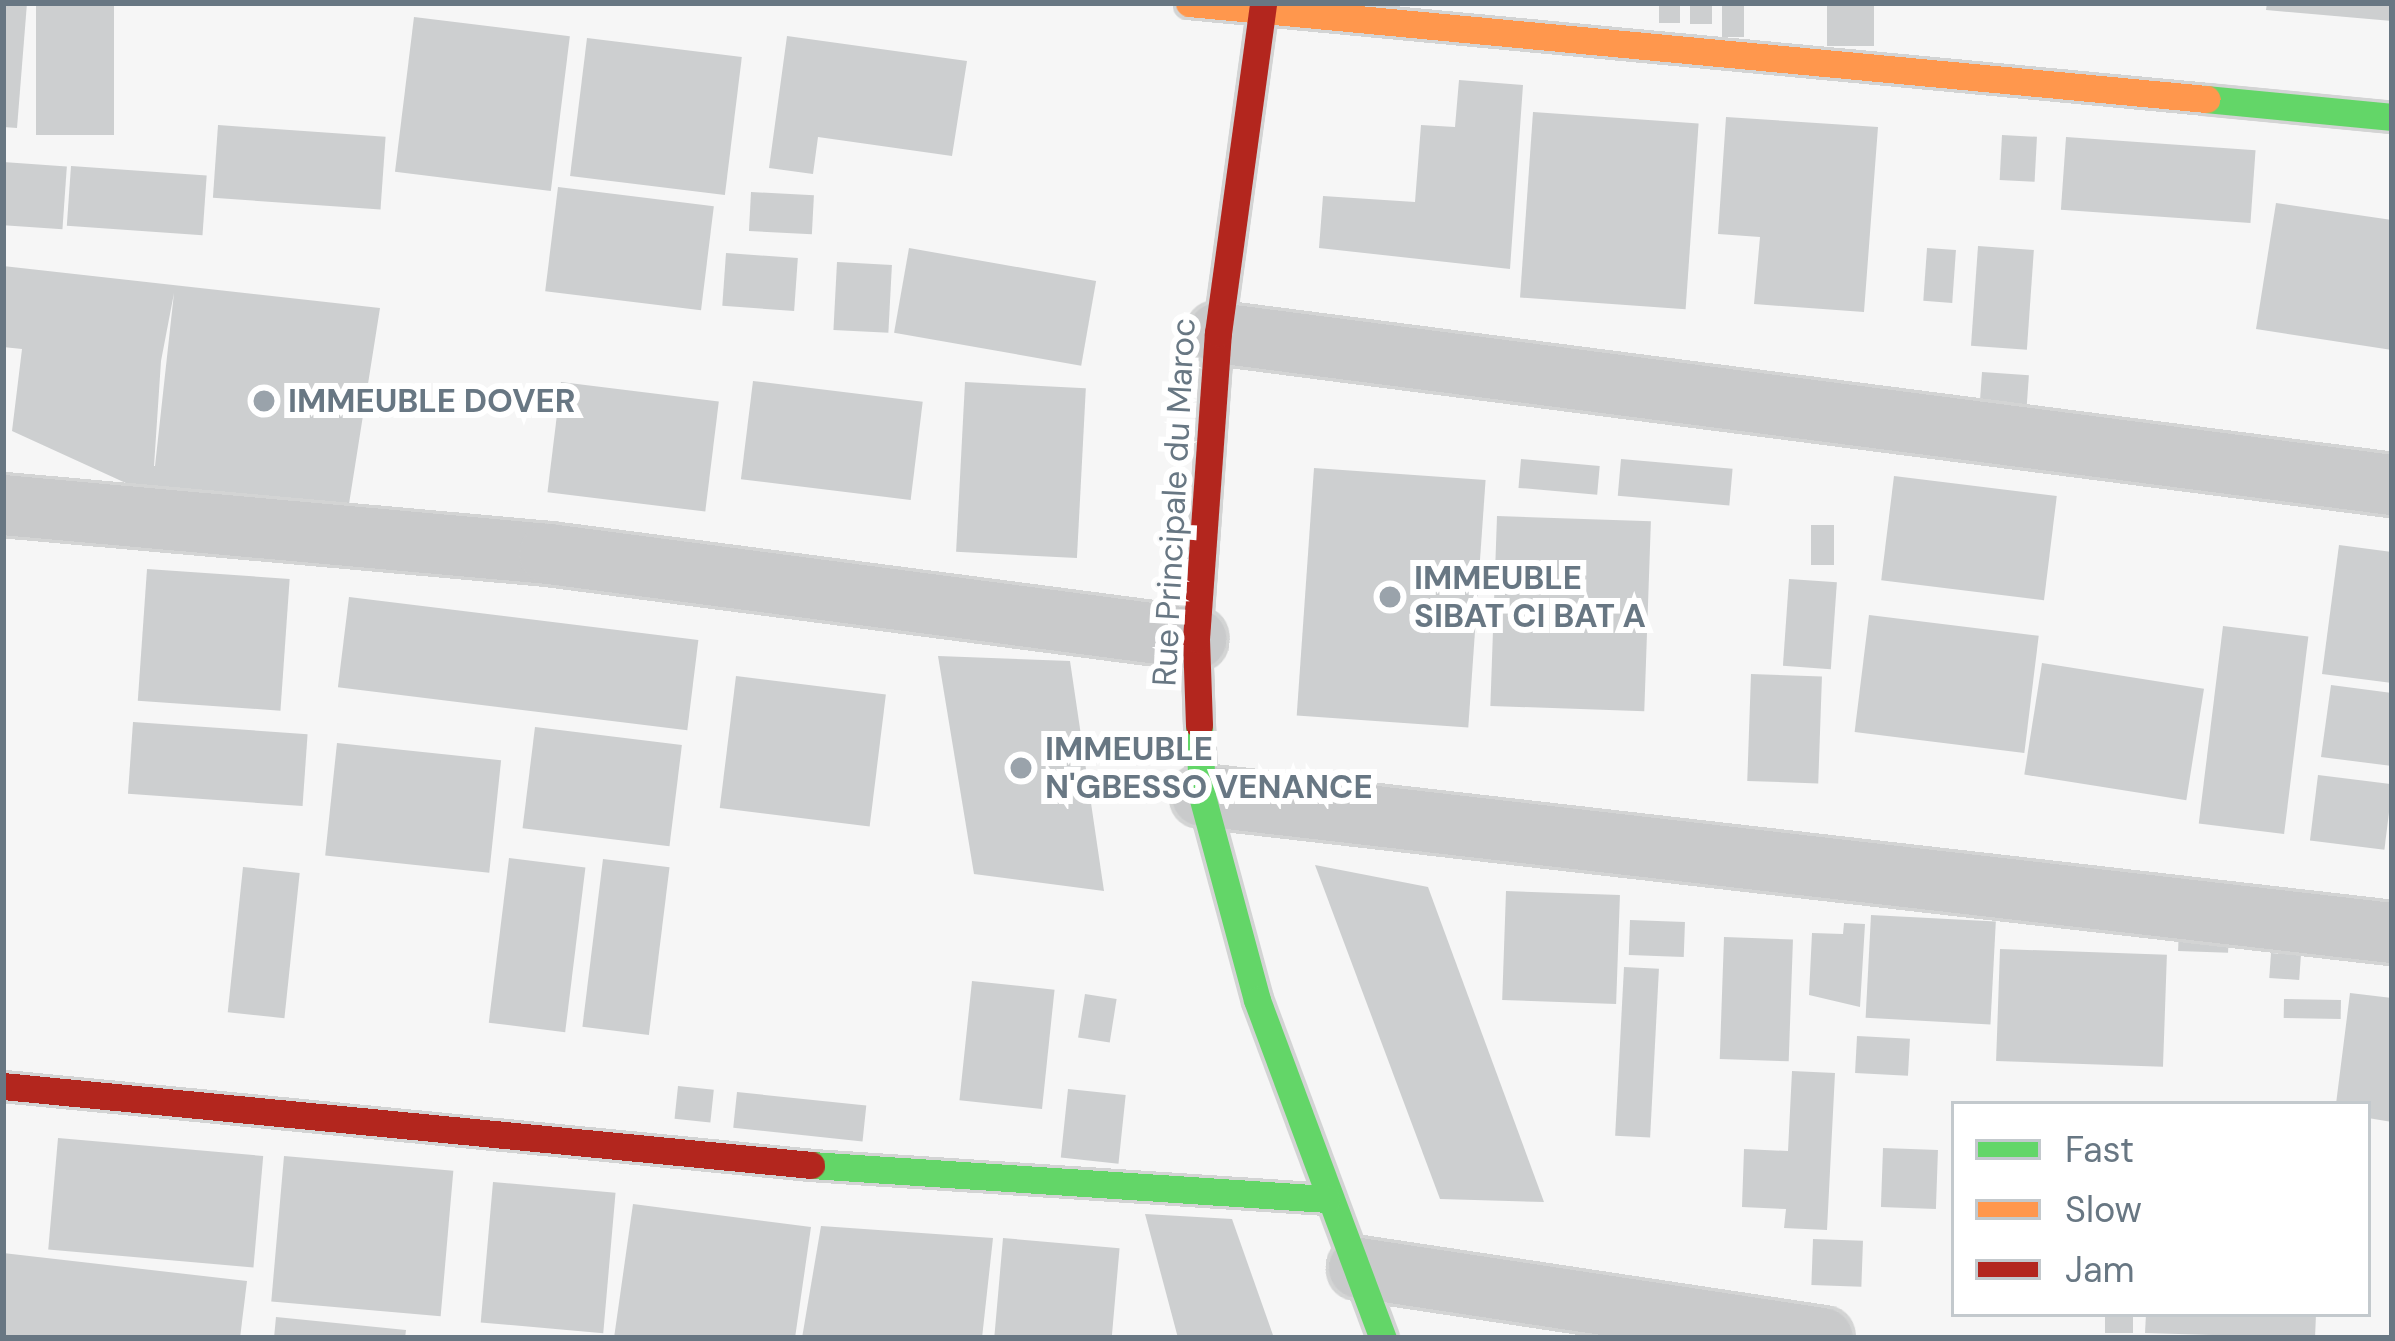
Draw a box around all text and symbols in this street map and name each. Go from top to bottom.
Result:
street label: Rue Principale du Maroc [1145,317,1203,687]
place label: IMMEUBLE DOVER [288,381,576,421]
marker: IMMEUBLE DOVER [251,388,277,414]
place label: IMMEUBLE SIBAT CI BAT A [1414,558,1646,636]
marker: IMMEUBLE SIBAT CI BAT A [1377,584,1403,610]
place label: IMMEUBLE N'GBESSO VENANCE [1045,729,1373,807]
marker: IMMEUBLE N'GBESSO VENANCE [1008,755,1034,781]
legend [1951,1101,2371,1317]
text: Fast [2065,1126,2134,1173]
text: Slow [2065,1186,2142,1233]
text: Jam [2065,1246,2135,1293]

